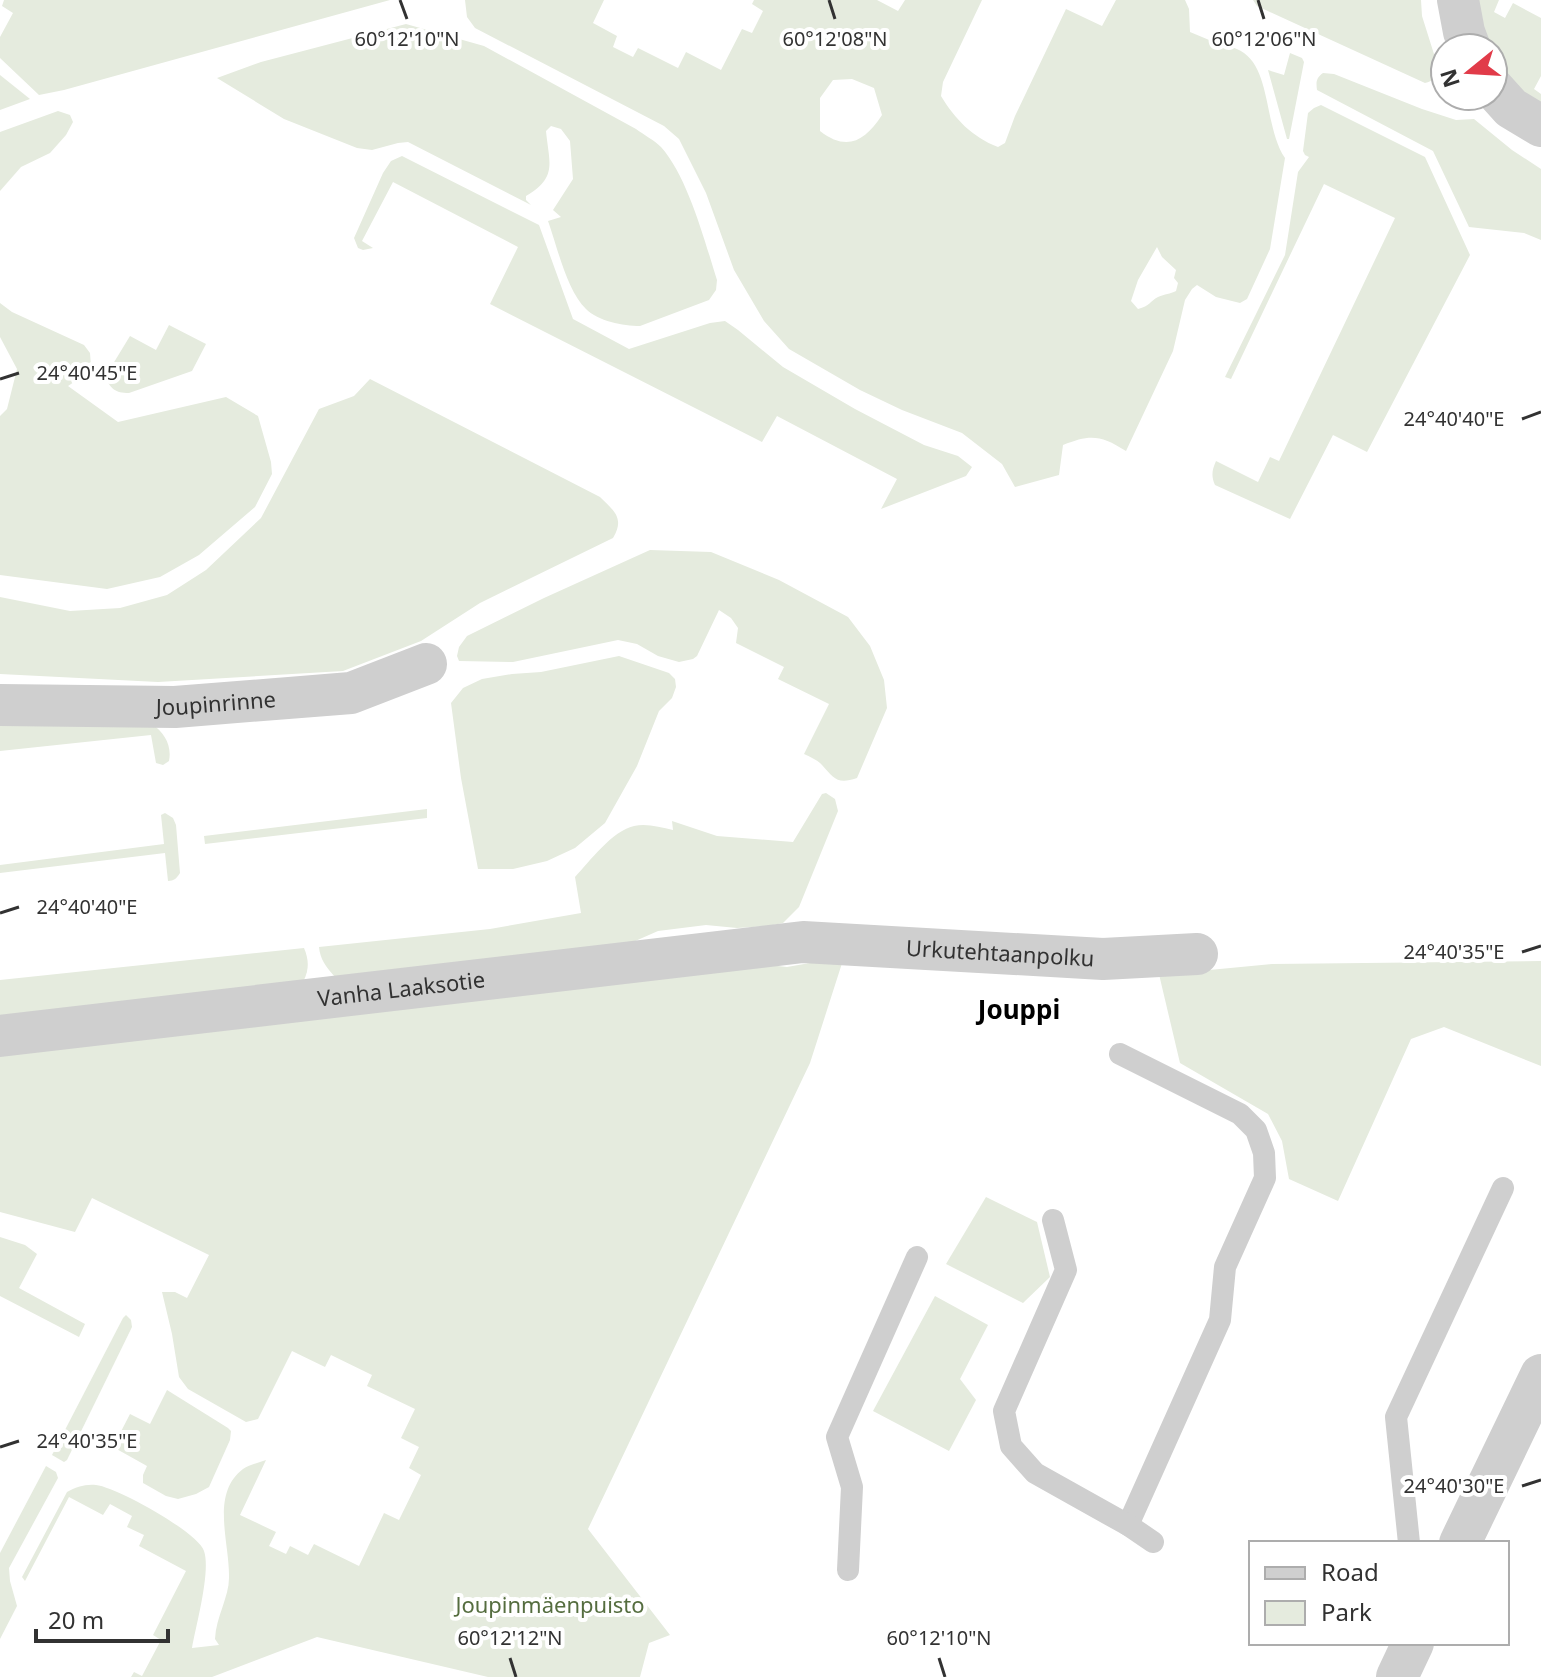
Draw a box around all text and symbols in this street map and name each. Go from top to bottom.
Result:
text: 60°12'10"N [354,25,460,52]
text: 60°12'08"N [782,25,888,52]
text: 60°12'06"N [1211,25,1317,52]
north arrow [1429,32,1509,112]
text: N [1432,65,1466,92]
text: 24°40'45"E [37,359,137,386]
text: 24°40'40"E [1404,405,1504,432]
street label: Joupinrinne [154,683,277,721]
text: 24°40'40"E [37,893,137,920]
street label: Urkutehtaanpolku [905,932,1095,972]
text: 24°40'35"E [1404,938,1504,965]
street label: Vanha Laaksotie [316,963,486,1013]
district label: Jouppi [976,991,1060,1027]
text: 24°40'35"E [37,1427,137,1454]
text: 24°40'30"E [1404,1472,1504,1499]
legend [1249,1541,1509,1645]
text: Road [1321,1555,1379,1588]
park label: Joupinmäenpuisto [453,1589,645,1619]
scale bar [36,1593,168,1643]
text: Park [1321,1595,1372,1628]
text: 20 m [48,1603,104,1636]
text: 60°12'12"N [457,1624,563,1651]
text: 60°12'10"N [886,1624,992,1651]

